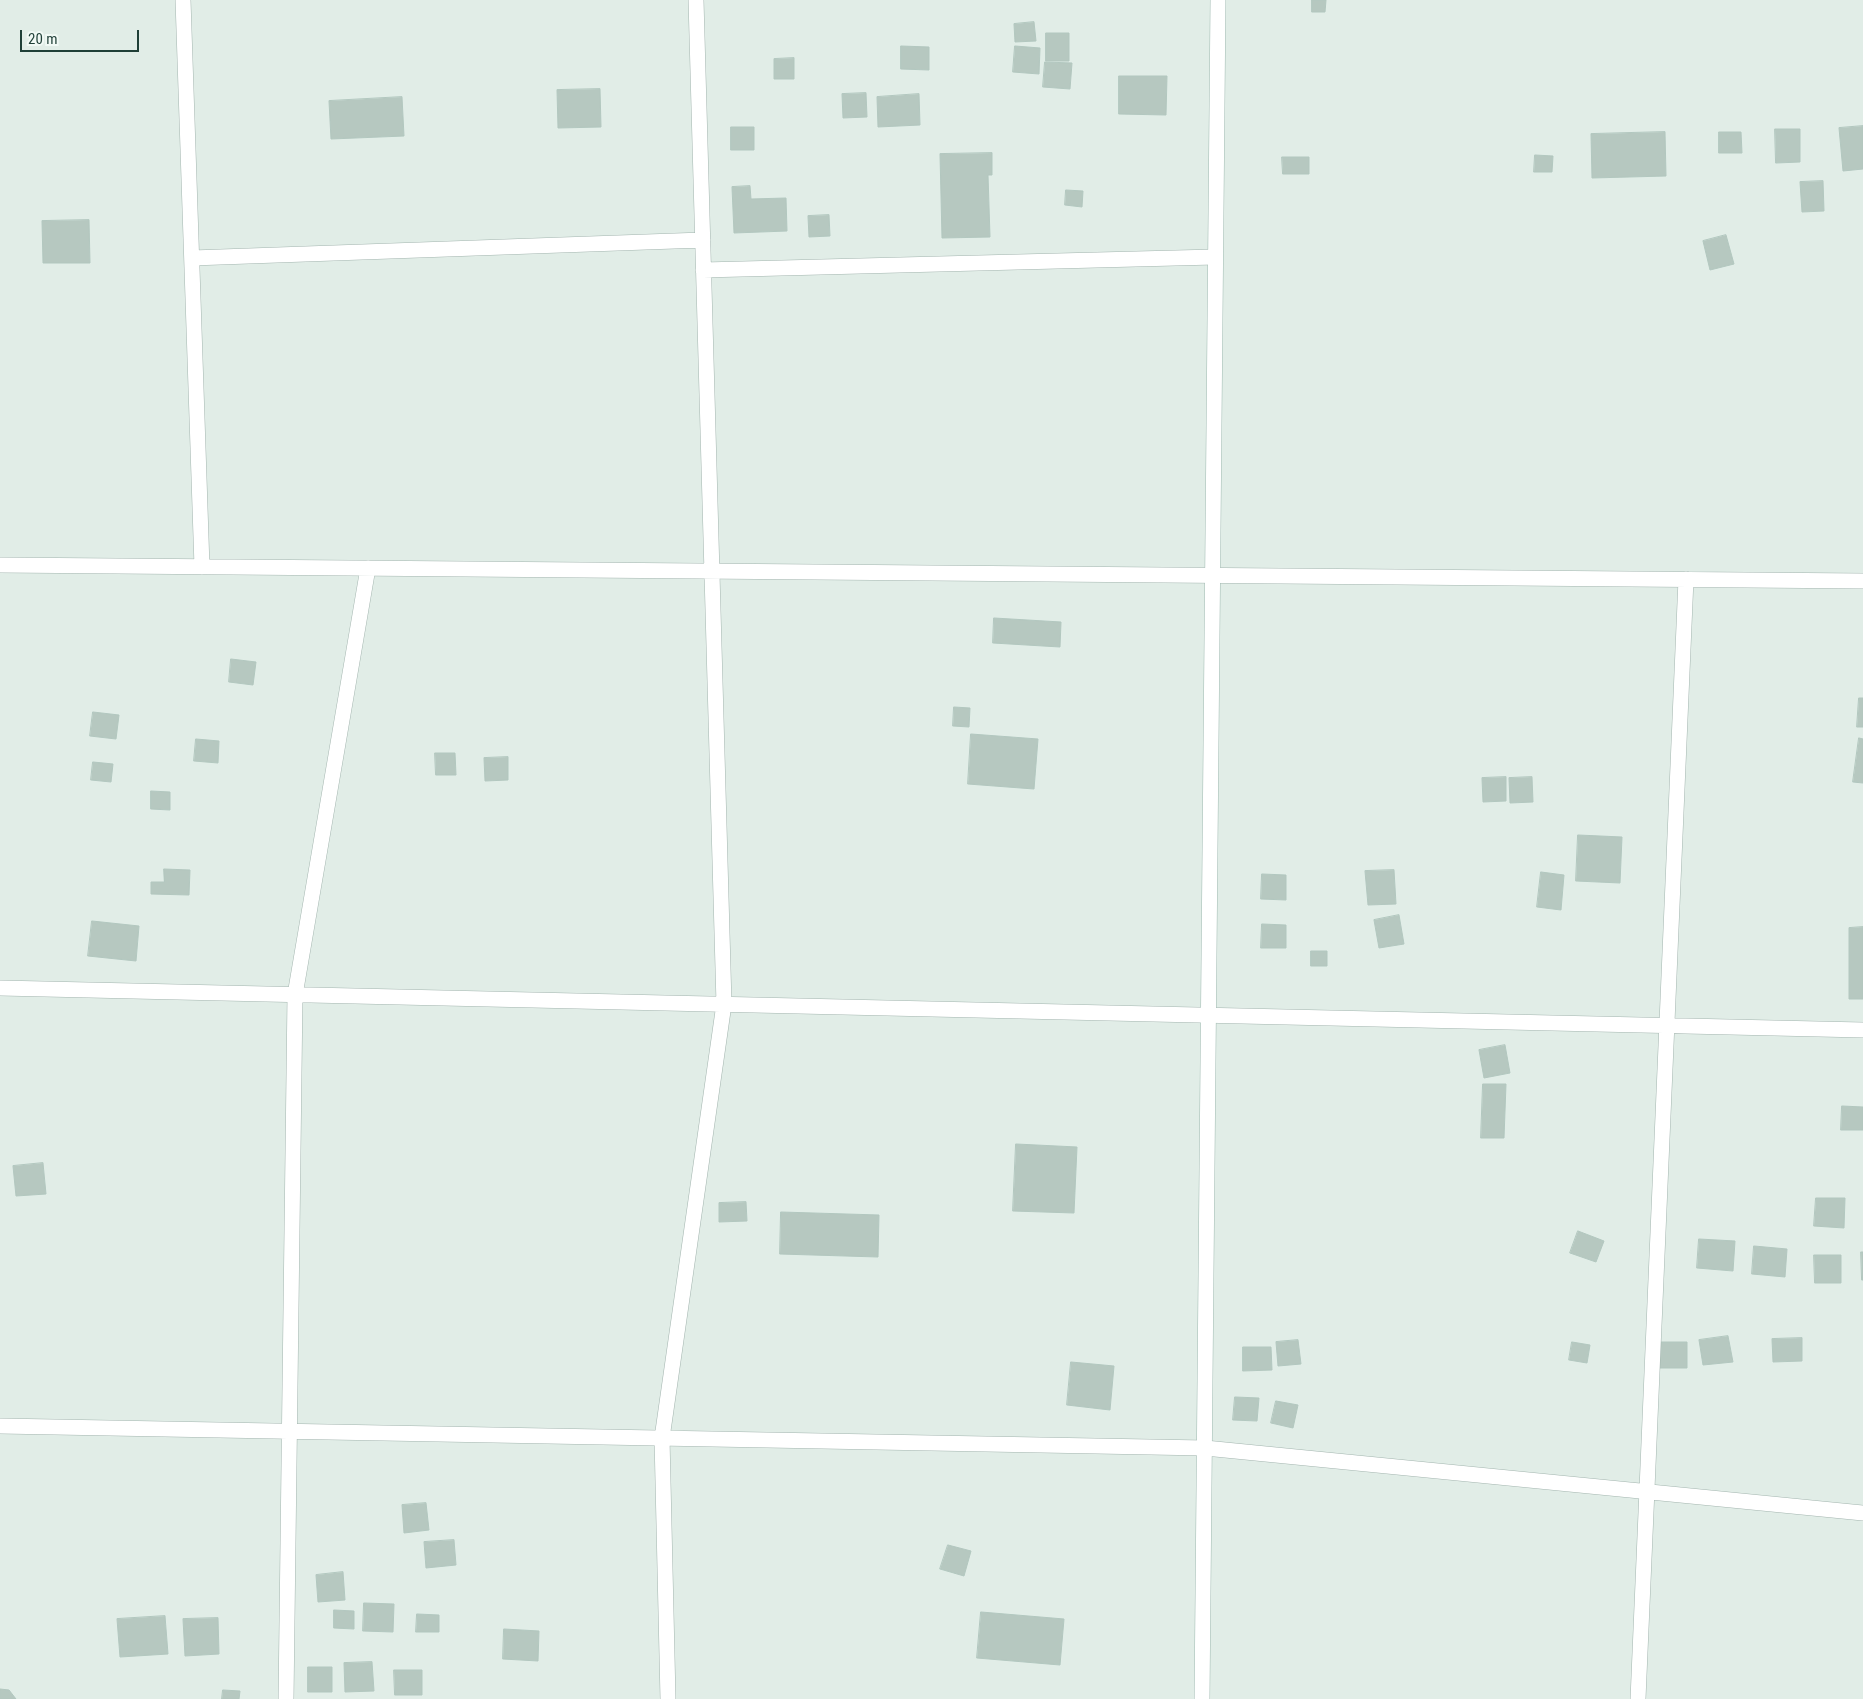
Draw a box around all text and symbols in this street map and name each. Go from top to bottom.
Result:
scale bar [22,20,141,52]
text: 20 m [28,30,58,48]

